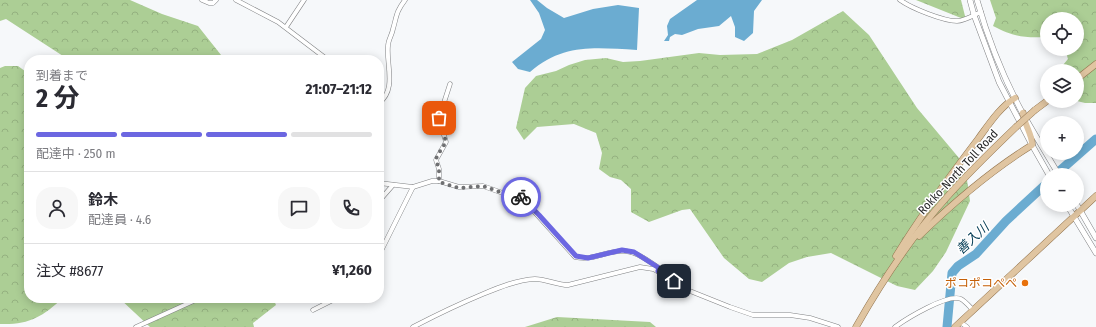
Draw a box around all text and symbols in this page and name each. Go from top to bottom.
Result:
map controls [1040,12,1084,212]
button: locate [1040,12,1084,56]
button: layers [1040,64,1084,108]
text: 到着まで [36,68,88,83]
text: 21:07–21:12 [306,80,372,98]
text: 2 分 [36,83,79,114]
pin [422,101,456,135]
icon: bag [428,107,450,129]
button: + [1040,116,1084,160]
street label: Rokko-North Toll Road [915,127,1001,217]
text: 配達中 · 250 m [36,146,115,161]
button: − [1040,168,1084,212]
courier [501,177,541,217]
icon: bike [510,186,532,208]
button: person [36,187,78,229]
button: chat [278,187,320,229]
button: phone [330,187,372,229]
text: 鈴木 [88,191,118,209]
text: 配達員 · 4.6 [88,212,151,227]
water label: 善入川 [953,218,993,257]
text: ¥1,260 [332,261,372,279]
text: 注文 #8677 [36,262,103,280]
pin [657,264,691,298]
icon: home [663,270,685,292]
place label: ポコポコぺぺ [945,276,1017,290]
marker: ポコポコぺぺ [1020,278,1030,288]

